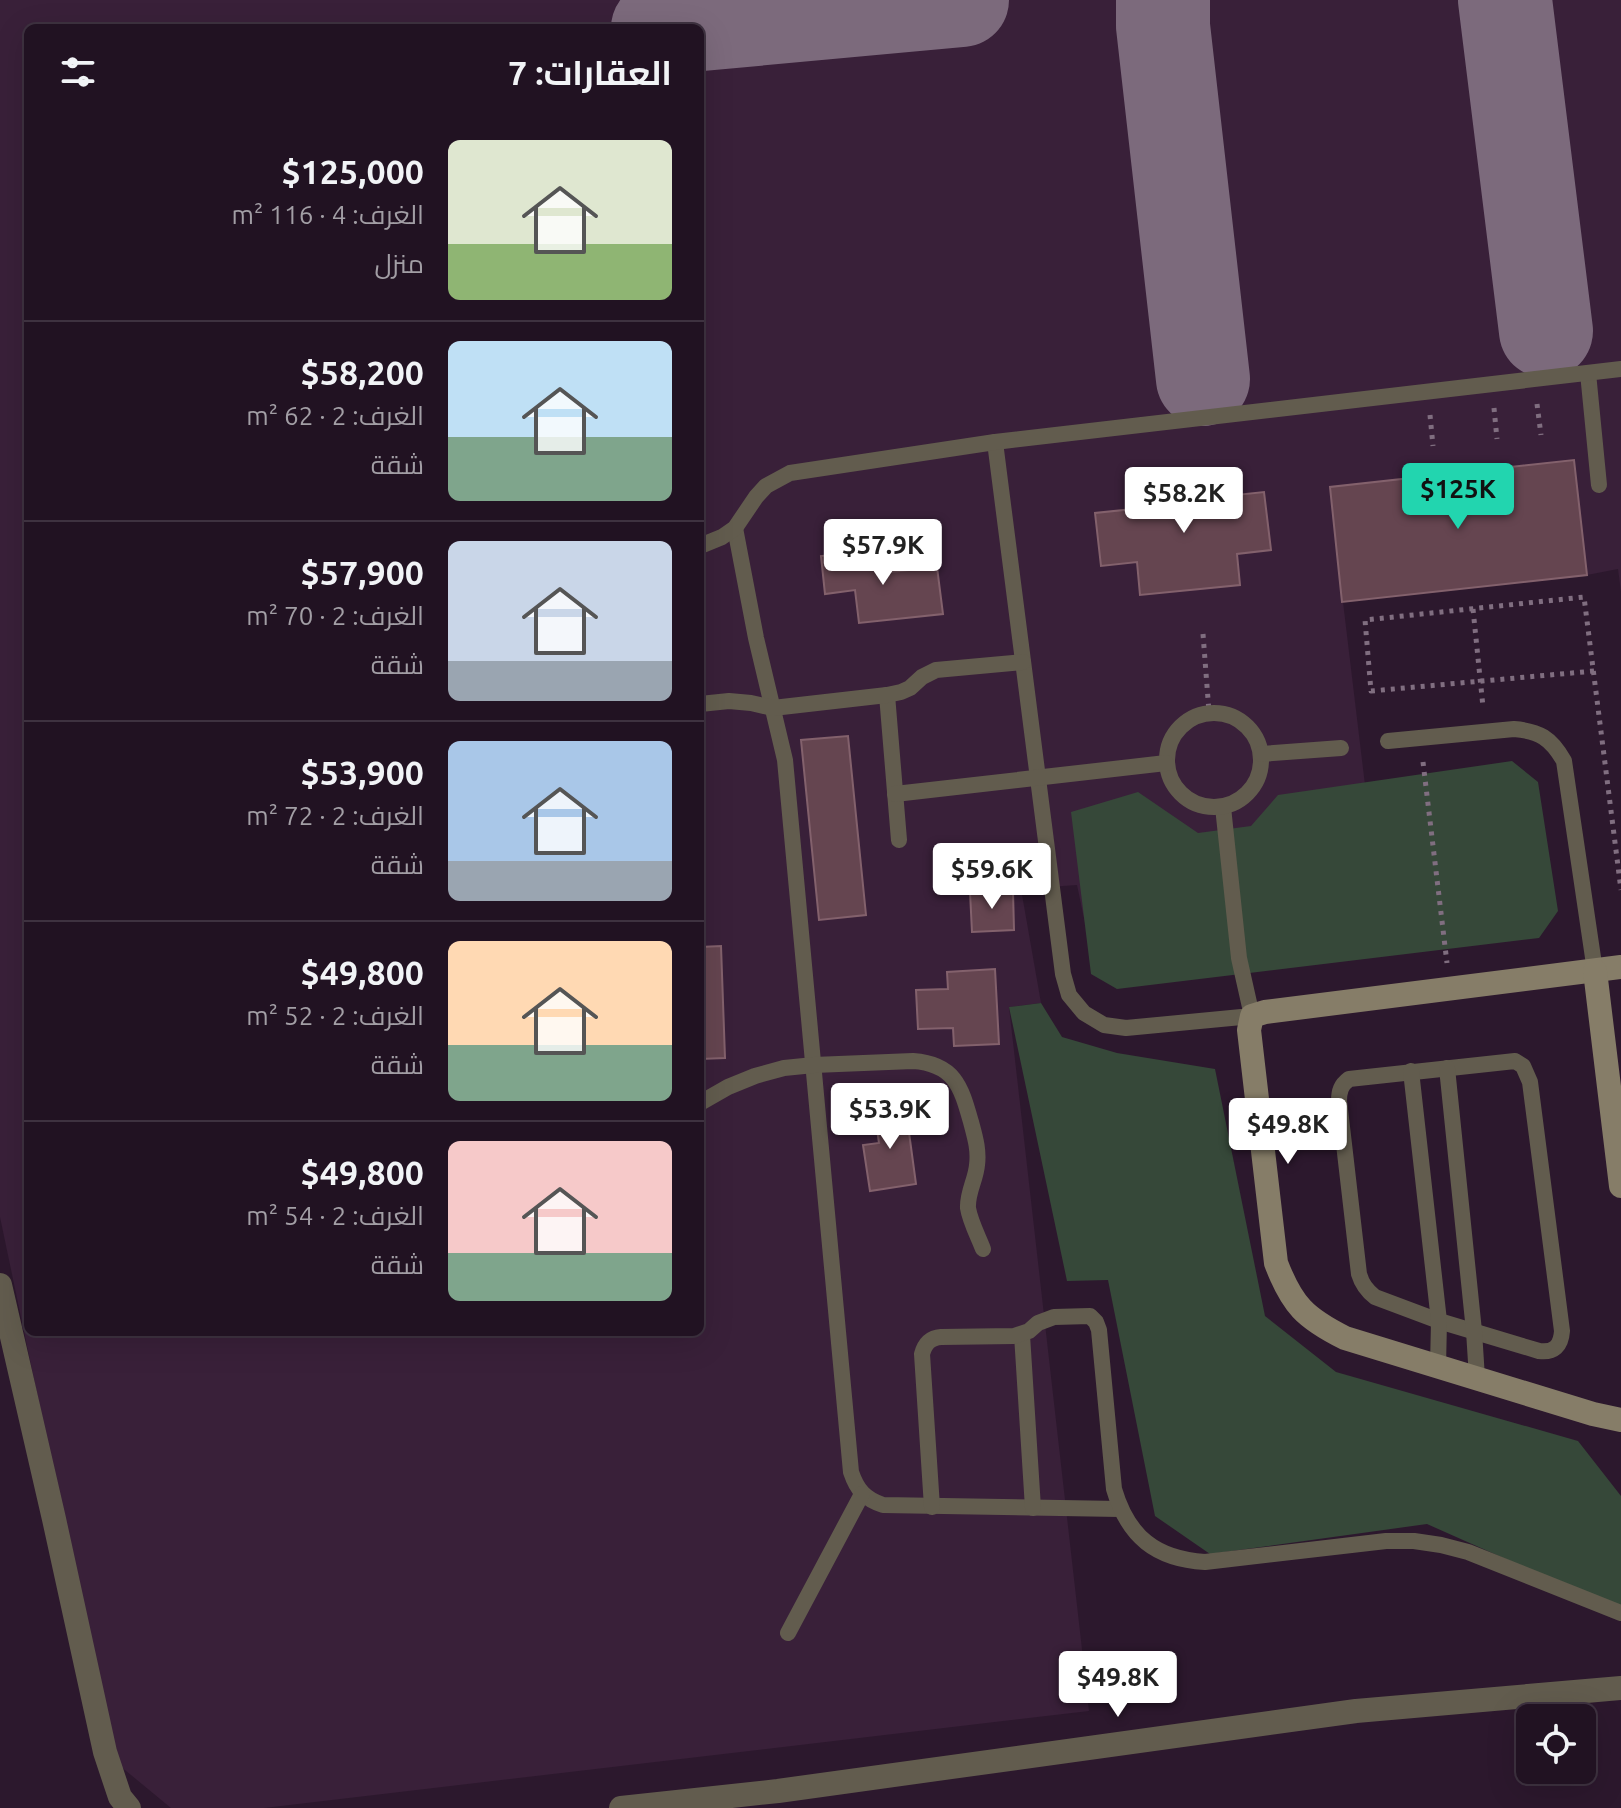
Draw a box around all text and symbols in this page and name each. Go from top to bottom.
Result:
icon: filters [56,50,100,94]
text: العقارات: 7 [508,53,672,91]
text: $125,000 [281,152,424,190]
icon: home [512,172,608,268]
text: الغرف: 4 · 116 m² [232,200,424,229]
text: منزل [375,249,424,278]
text: $58,200 [301,353,424,391]
icon: home [512,373,608,469]
text: الغرف: 2 · 62 m² [246,401,424,430]
text: شقة [371,450,424,479]
pin: $125K [1402,463,1514,531]
pin: $58.2K [1119,467,1249,535]
text: $125K [1420,474,1496,503]
text: $58.2K [1143,478,1225,507]
pin: $57.9K [818,519,948,587]
text: $57.9K [842,530,924,559]
text: $57,900 [301,553,424,591]
icon: home [512,573,608,669]
text: الغرف: 2 · 70 m² [246,601,424,630]
text: شقة [371,650,424,679]
text: $53,900 [301,753,424,791]
icon: home [512,773,608,869]
text: الغرف: 2 · 72 m² [246,801,424,830]
pin: $59.6K [927,843,1057,911]
text: شقة [371,850,424,879]
text: $59.6K [951,854,1033,883]
text: $49,800 [301,953,424,991]
icon: home [512,973,608,1069]
text: الغرف: 2 · 52 m² [246,1001,424,1030]
text: شقة [371,1050,424,1079]
pin: $53.9K [825,1083,955,1151]
text: $53.9K [849,1094,931,1123]
pin: $49.8K [1223,1098,1353,1166]
text: $49.8K [1247,1109,1329,1138]
text: $49,800 [301,1153,424,1191]
icon: home [512,1173,608,1269]
text: الغرف: 2 · 54 m² [246,1201,424,1230]
text: شقة [371,1250,424,1279]
pin: $49.8K [1053,1651,1183,1719]
text: $49.8K [1077,1662,1159,1691]
map controls [1516,1704,1596,1784]
button: locate [1516,1704,1596,1784]

